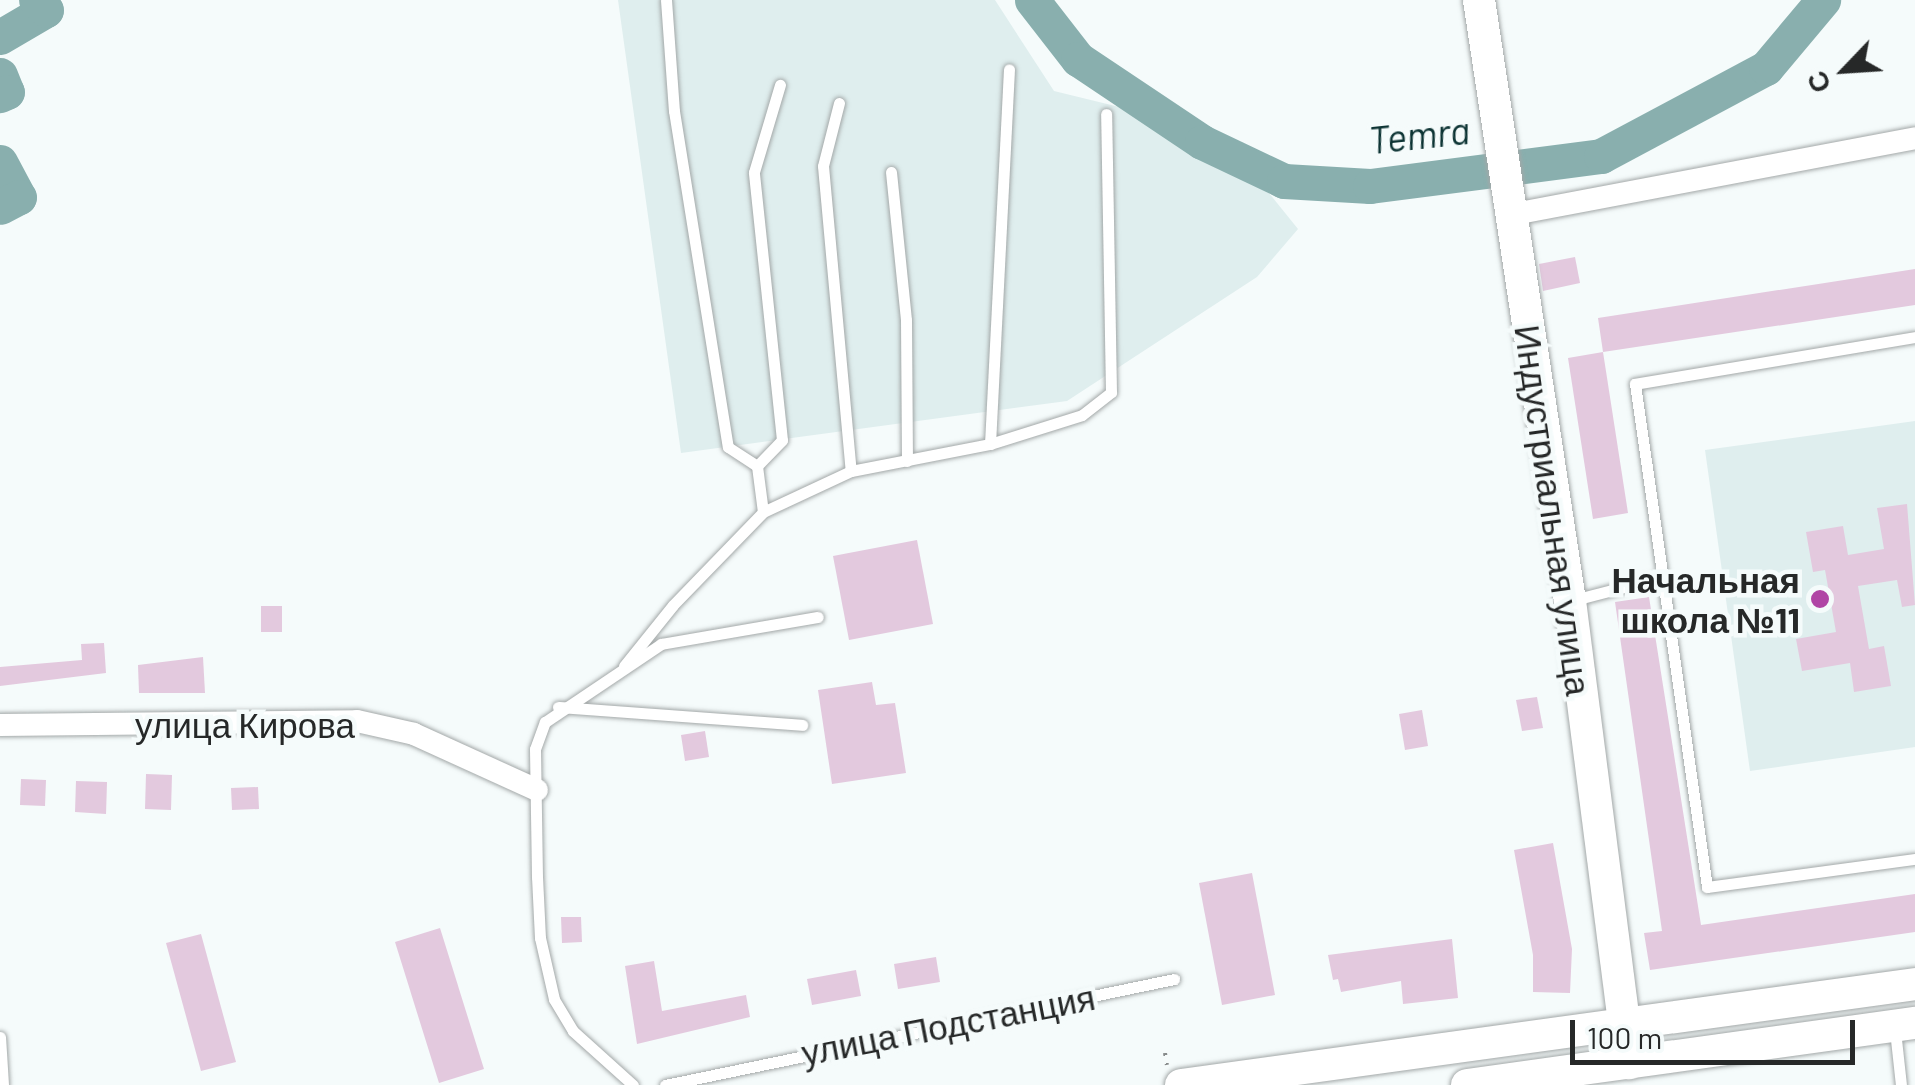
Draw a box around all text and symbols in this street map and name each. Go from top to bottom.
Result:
north arrow [1795,20,1895,120]
text: С [1798,66,1837,99]
water label: Temra [1366,107,1472,163]
street label: Индустриальная улица [1507,322,1601,698]
place label: Начальная школа №11 [1612,558,1800,640]
marker: Начальная школа №11 [1809,588,1831,610]
street label: улица Кирова [135,703,355,745]
street label: улица Подстанция [798,975,1098,1073]
scale bar [1575,1000,1860,1062]
text: 100 m [1587,1019,1662,1055]

